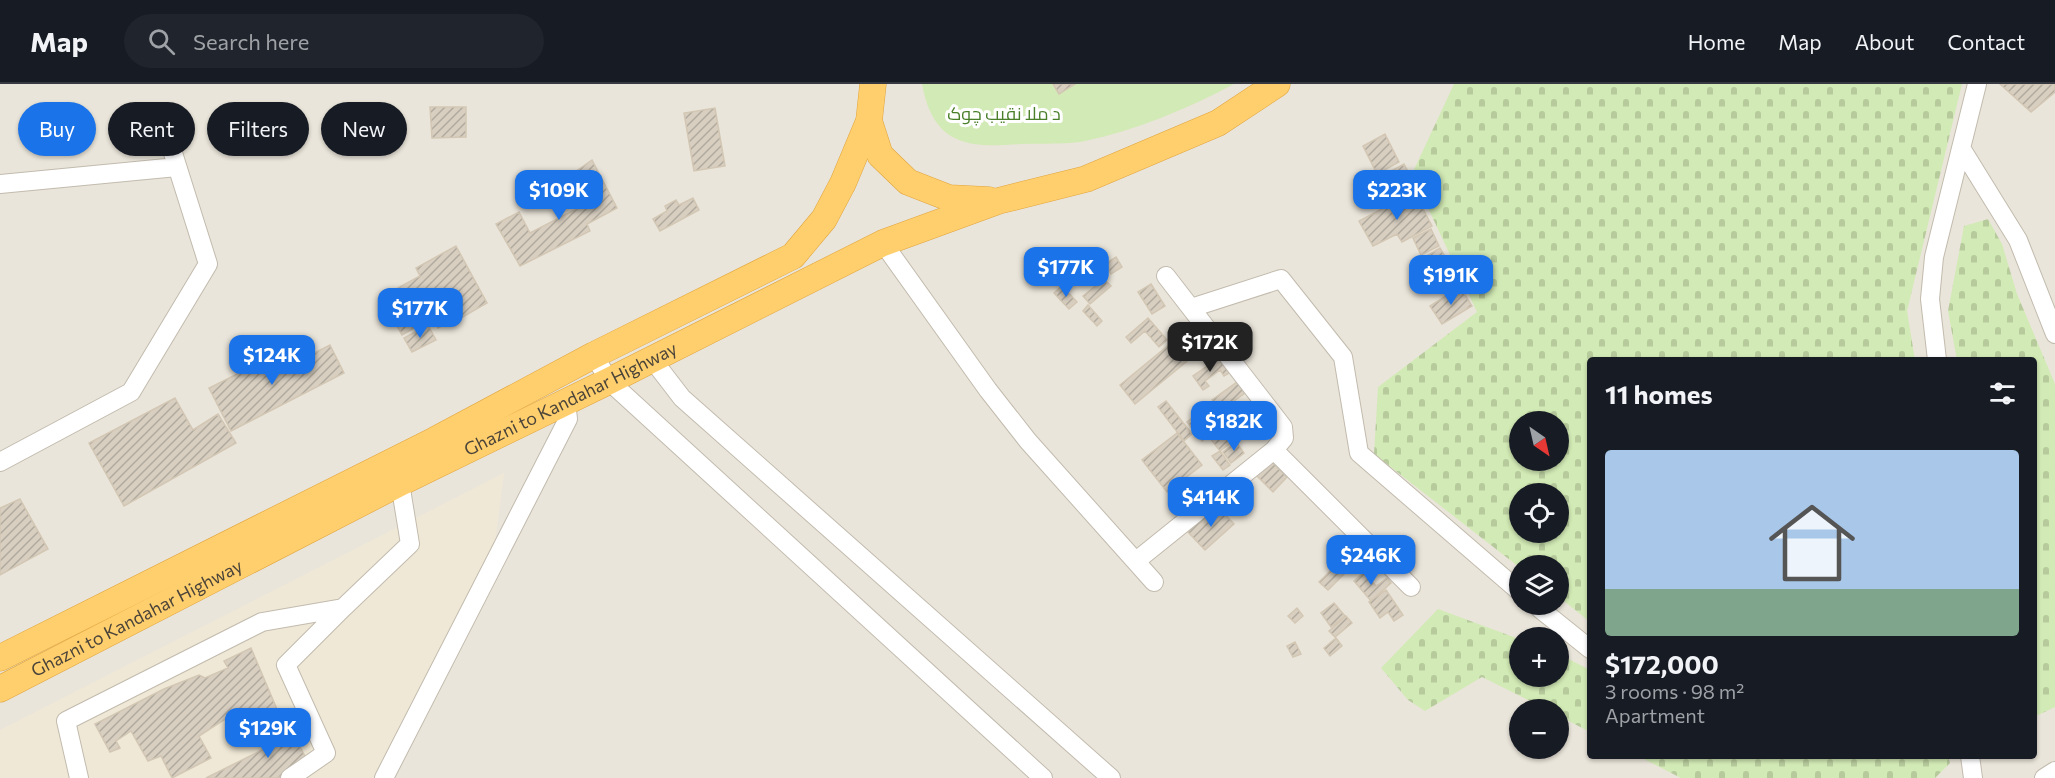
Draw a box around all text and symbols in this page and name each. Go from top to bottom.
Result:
search box [124,14,544,68]
text: Map [30,24,88,58]
icon: search [145,25,178,58]
text: Search here [193,28,309,55]
text: Home [1688,29,1745,54]
text: Map [1778,29,1822,54]
text: About [1855,29,1914,54]
text: Contact [1947,29,2025,54]
chip: Buy [18,102,96,156]
chip: Rent [108,102,195,156]
chip: Filters [207,102,309,156]
chip: New [321,102,407,156]
park label: د ملا نقيب چوک [947,102,1061,126]
pin: $109K [517,170,601,221]
pin: $223K [1355,170,1439,221]
text: $109K [529,177,589,201]
text: $223K [1367,177,1427,201]
pin: $177K [1024,247,1108,298]
text: $177K [1038,254,1094,278]
pin: $191K [1409,255,1493,306]
text: $191K [1423,262,1479,286]
pin: $177K [378,288,462,339]
text: $177K [392,295,448,319]
pin: $172K [1168,322,1252,373]
text: $172K [1182,329,1238,353]
pin: $124K [230,335,314,386]
street label: Ghazni to Kandahar Highway [460,337,680,460]
text: $124K [243,342,301,366]
icon: filters [1986,377,2019,410]
text: 11 homes [1605,378,1713,409]
pin: $182K [1192,401,1276,452]
text: $182K [1205,408,1263,432]
north arrow [1509,411,1569,471]
map controls [1509,411,1569,759]
pin: $414K [1169,477,1253,528]
button: locate [1509,483,1569,543]
text: $414K [1182,484,1240,508]
icon: home [1758,489,1866,597]
pin: $246K [1329,535,1413,586]
text: $246K [1340,542,1402,566]
street label: Ghazni to Kandahar Highway [27,554,246,681]
button: layers [1509,555,1569,615]
button: + [1509,627,1569,687]
text: $172,000 [1605,648,1719,679]
text: 3 rooms · 98 m² [1605,679,1744,703]
button: − [1509,699,1569,759]
text: Apartment [1605,703,1705,727]
pin: $129K [226,708,310,759]
text: $129K [239,715,297,739]

